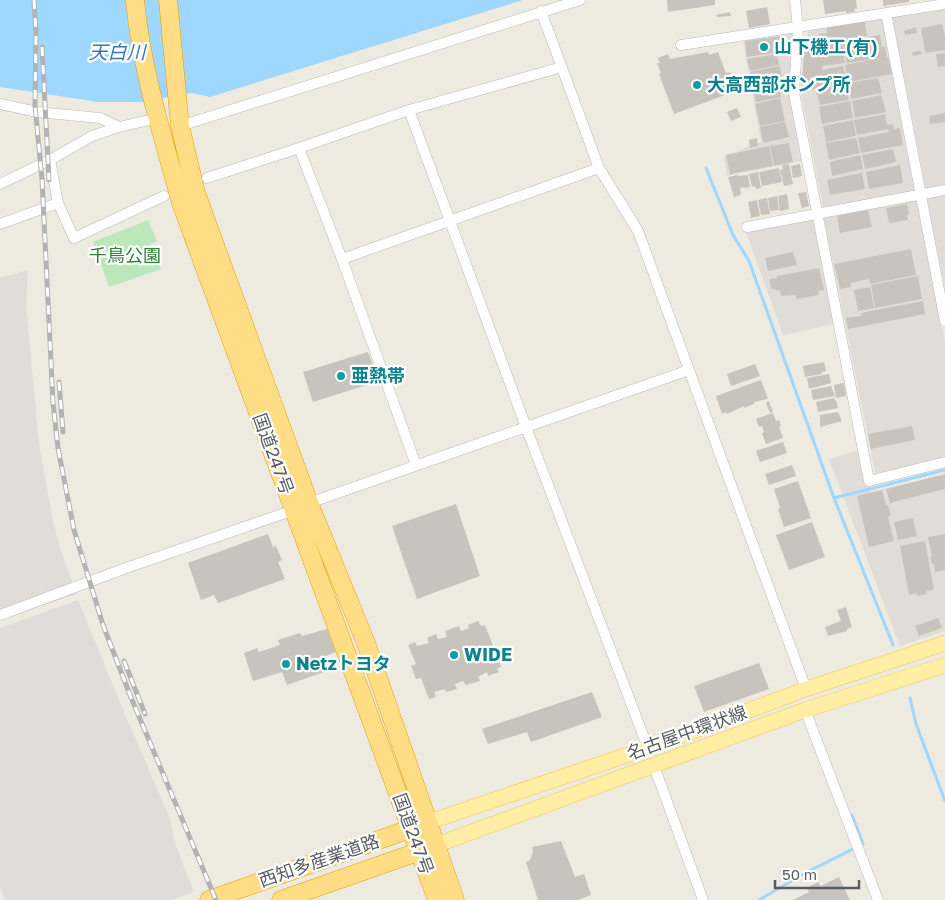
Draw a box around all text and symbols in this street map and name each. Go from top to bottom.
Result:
place label: 山下機工(有) [774,35,878,57]
water label: 天白川 [88,40,147,63]
marker: 山下機工(有) [758,41,770,53]
place label: 大高西部ポンプ所 [707,73,850,95]
marker: 大高西部ポンプ所 [691,79,703,91]
park label: 千鳥公園 [89,244,161,266]
place label: 亜熱帯 [351,364,405,386]
marker: 亜熱帯 [335,370,347,382]
street label: 国道247号 [249,410,299,497]
place label: WIDE [464,643,512,665]
marker: WIDE [448,649,460,661]
place label: Netzトヨタ [296,652,391,674]
marker: Netzトヨタ [280,658,292,670]
street label: 名古屋中環状線 [624,700,750,764]
street label: 国道247号 [389,790,439,877]
street label: 西知多産業道路 [256,829,382,891]
scale bar [775,858,859,890]
text: 50 m [782,865,817,883]

